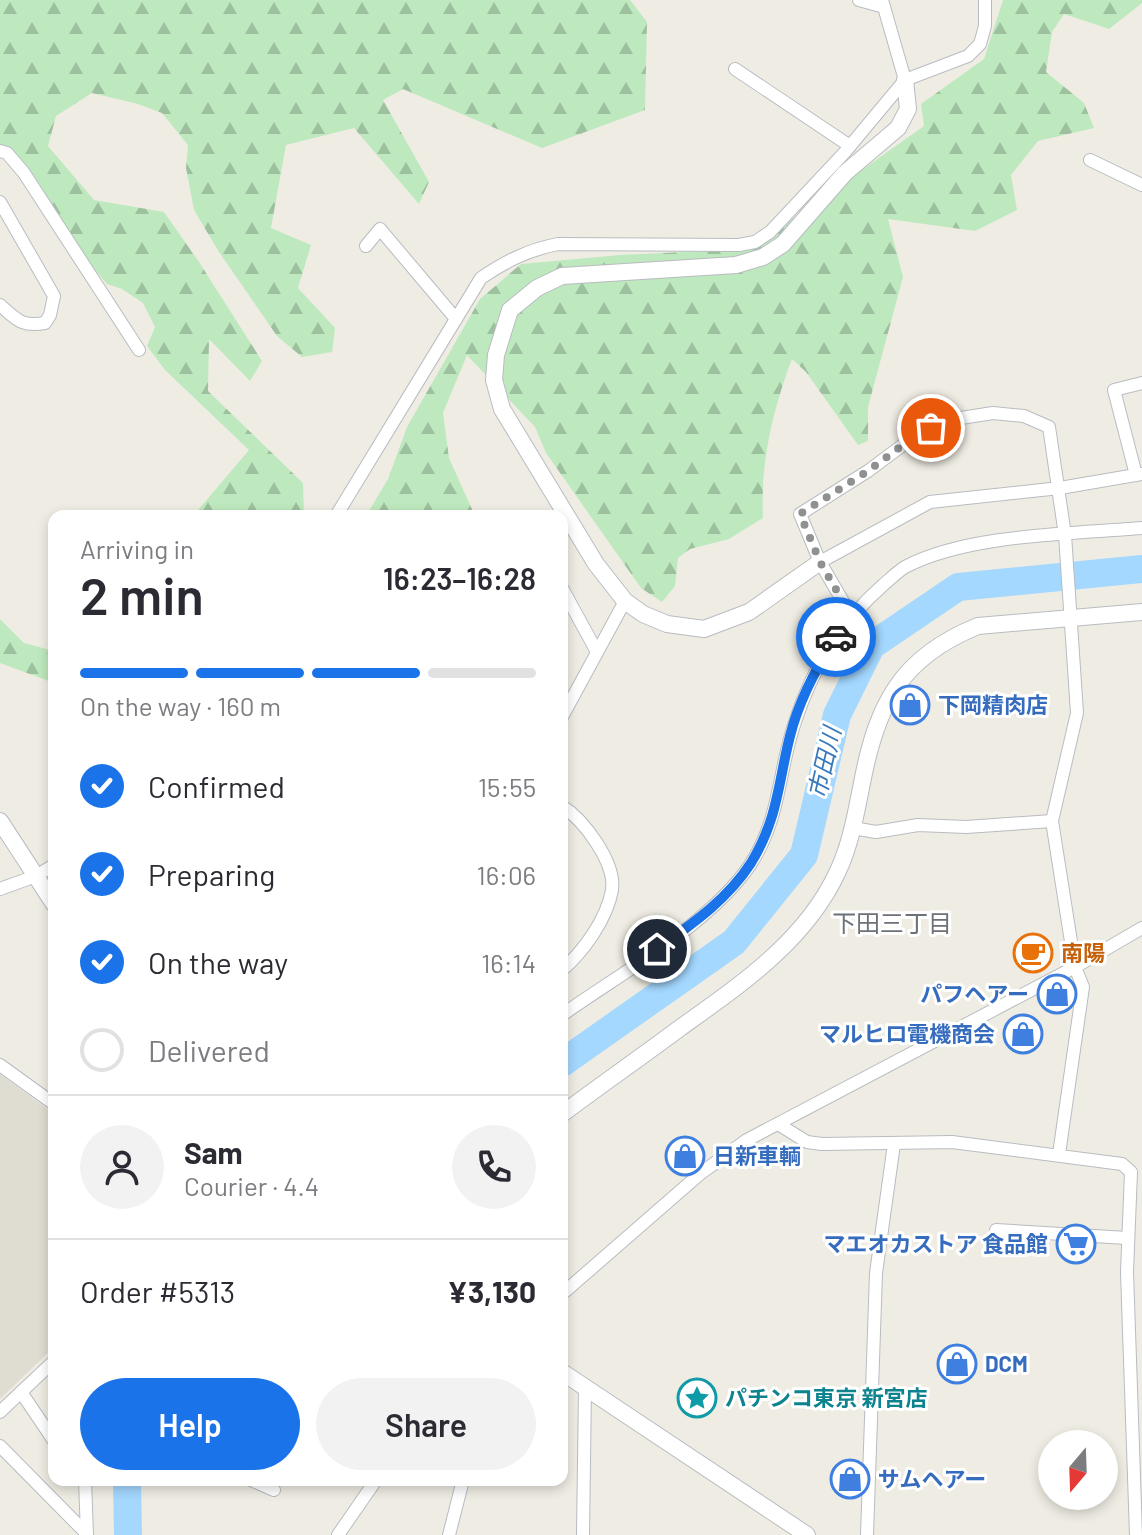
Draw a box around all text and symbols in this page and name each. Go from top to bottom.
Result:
pin [897,394,965,462]
icon: bag [909,406,953,450]
text: Arriving in [80,533,194,564]
text: 16:23–16:28 [383,560,536,596]
text: 2 min [80,563,204,625]
courier [796,597,876,677]
icon: car [814,615,858,659]
shop icon: 下岡精肉店 [889,684,931,726]
text: On the way · 160 m [80,690,281,721]
place label: 下岡精肉店 [938,691,1048,717]
water label: 市田川 [801,721,846,801]
icon: check [80,764,124,808]
text: Confirmed [148,768,285,804]
text: 15:55 [478,771,536,802]
icon: check [80,852,124,896]
text: Preparing [148,856,275,892]
text: 16:06 [477,859,536,890]
district label: 下田三丁目 [832,908,952,937]
pin [623,915,691,983]
icon: home [635,927,679,971]
cafe icon: 南陽 [1012,932,1054,974]
place label: 南陽 [1061,939,1105,965]
icon: check [80,940,124,984]
text: On the way [148,944,288,980]
text: 16:14 [481,947,536,978]
shop icon: パフヘアー [1036,973,1078,1015]
place label: パフヘアー [920,980,1029,1006]
shop icon: マルヒロ電機商会 [1002,1013,1044,1055]
place label: マルヒロ電機商会 [819,1020,995,1046]
text: Delivered [148,1032,270,1068]
button: person [80,1125,164,1209]
button: phone [452,1125,536,1209]
text: Sam [184,1134,243,1170]
shop icon: 日新車輌 [664,1135,706,1177]
place label: 日新車輌 [713,1142,801,1168]
text: Courier · 4.4 [184,1170,319,1201]
supermarket icon: マエオカストア 食品館 [1055,1223,1097,1265]
place label: マエオカストア 食品館 [824,1230,1048,1256]
text: Order #5313 [80,1273,235,1309]
text: ¥3,130 [447,1273,536,1309]
shop icon: DCM [936,1343,978,1385]
place label: DCM [985,1350,1028,1376]
place icon: パチンコ東京 新宮店 [676,1377,718,1419]
button: Help [80,1378,300,1470]
button: Share [316,1378,536,1470]
place label: パチンコ東京 新宮店 [725,1384,927,1410]
north arrow [1038,1430,1118,1510]
map controls [1038,1430,1118,1510]
shop icon: サムヘアー [829,1458,871,1500]
place label: サムヘアー [878,1465,986,1491]

